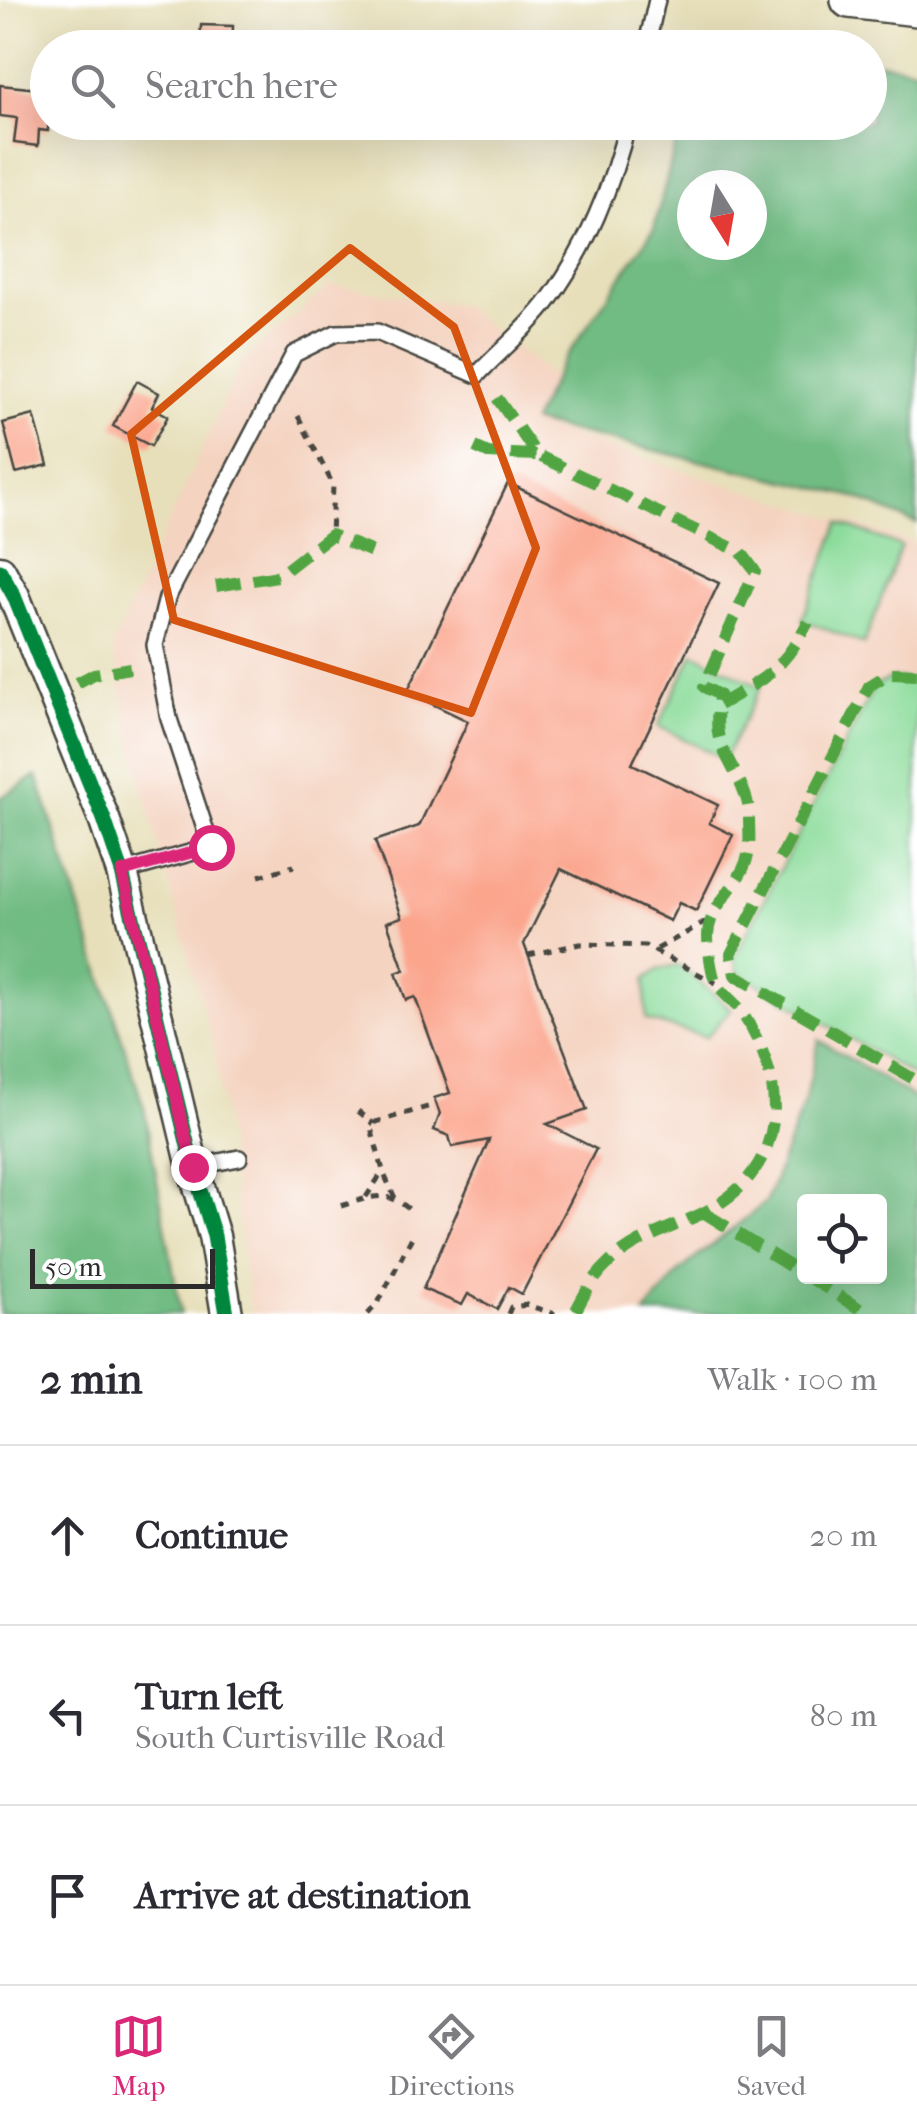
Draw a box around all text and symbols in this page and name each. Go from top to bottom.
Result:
search box [30,30,887,140]
icon: search [65,58,120,113]
text: Search here [145,63,338,108]
north arrow [677,170,767,260]
route start [189,825,235,871]
route end [171,1145,217,1191]
map controls [797,1194,887,1284]
button: locate [797,1194,887,1284]
scale bar [30,1244,215,1288]
text: 50 m [45,1250,102,1283]
text: 2 min [40,1355,142,1404]
text: Walk · 100 m [707,1361,877,1398]
icon: ahead [40,1508,95,1563]
text: Continue [135,1513,288,1558]
text: 20 m [809,1517,877,1554]
text: Turn left [135,1674,283,1719]
icon: left [40,1688,95,1743]
text: 80 m [810,1697,877,1734]
text: South Curtisville Road [135,1719,445,1756]
icon: arrive [40,1868,95,1923]
text: Arrive at destination [135,1873,471,1918]
tab: Map [111,2009,166,2102]
tab: Directions [388,2009,514,2102]
tab: Saved [736,2009,806,2102]

